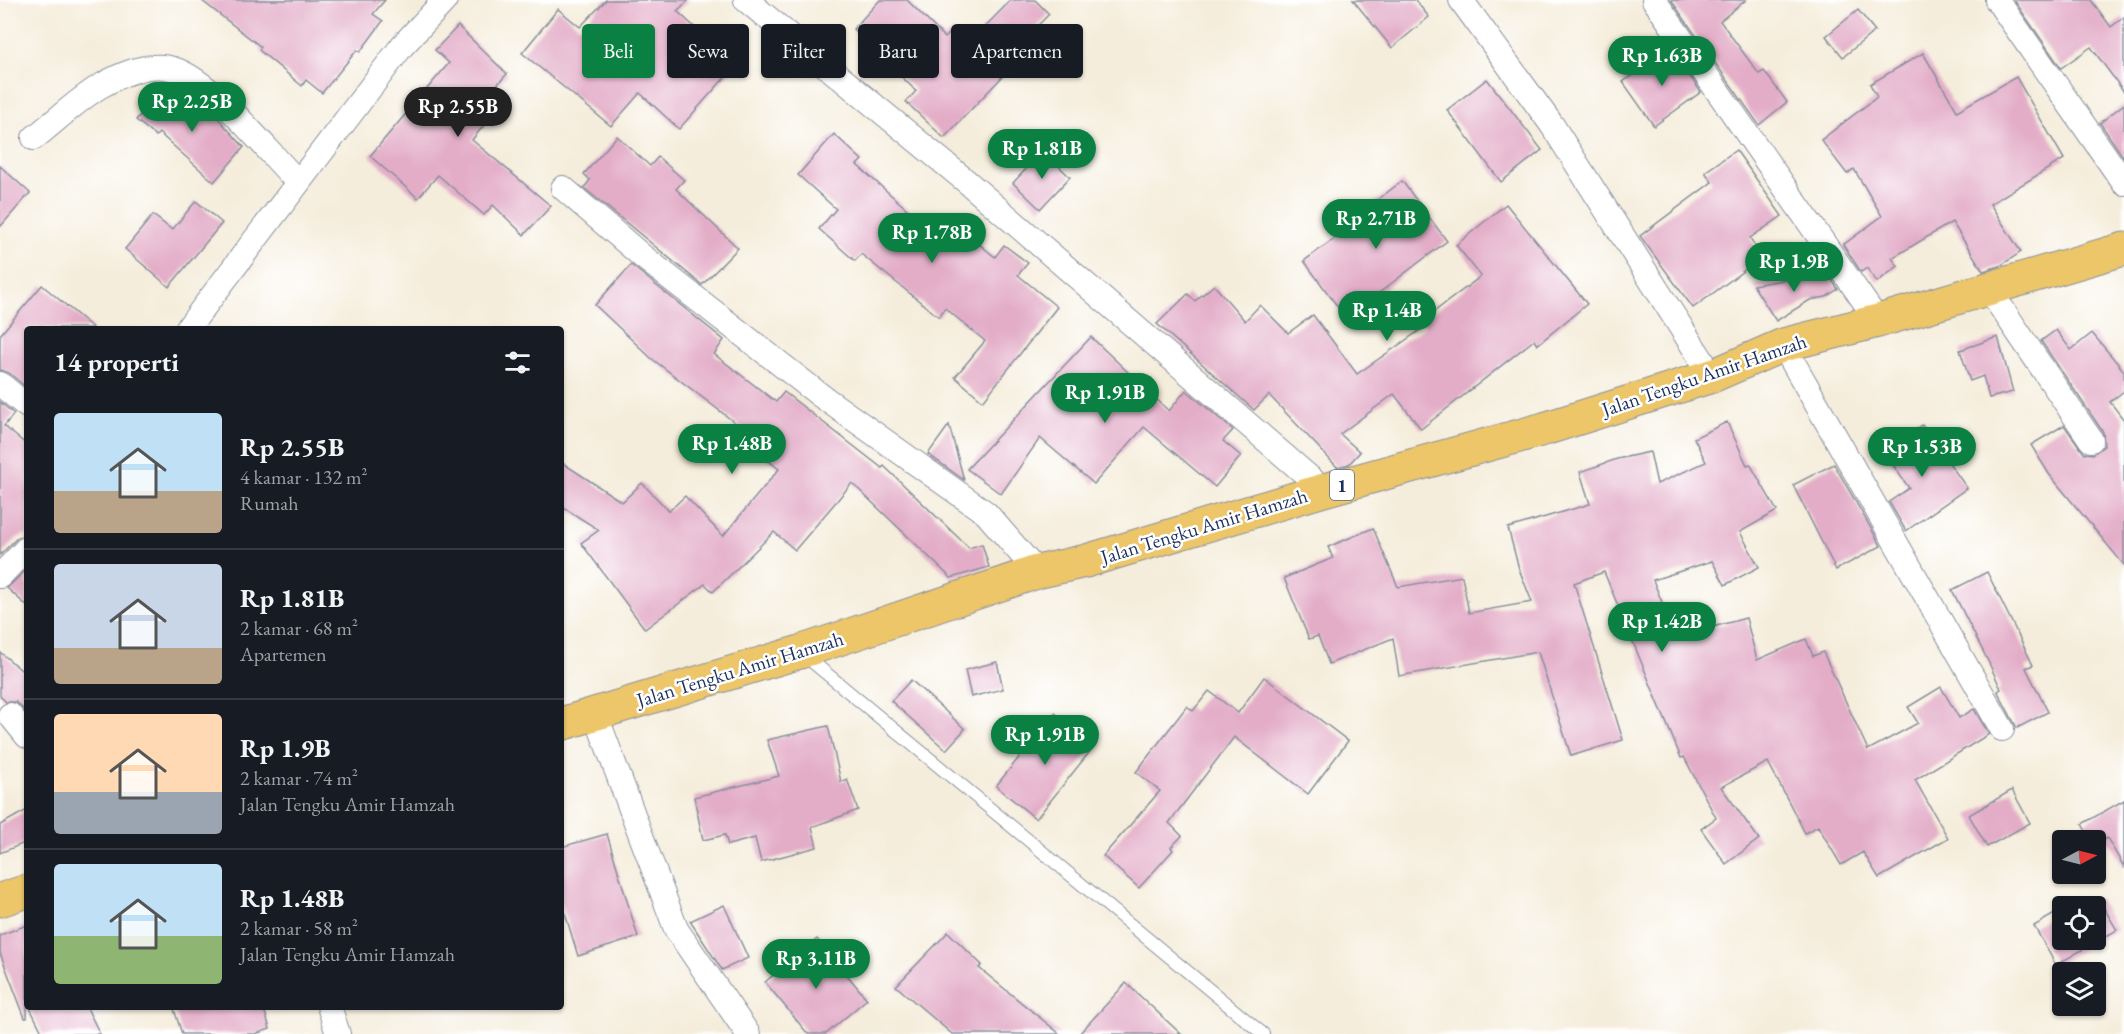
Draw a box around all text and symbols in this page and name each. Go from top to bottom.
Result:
chip: Beli [582,24,655,78]
chip: Sewa [667,24,749,78]
chip: Filter [761,24,846,78]
chip: Baru [858,24,939,78]
chip: Apartemen [951,24,1083,78]
pin: Rp 1.63B [1600,36,1724,87]
text: Rp 1.63B [1622,42,1702,68]
pin: Rp 2.25B [130,82,254,133]
pin: Rp 2.55B [396,87,520,138]
text: Rp 2.25B [152,88,232,114]
text: Rp 2.55B [418,93,498,119]
pin: Rp 1.81B [980,129,1104,180]
text: Rp 1.81B [1002,135,1082,161]
pin: Rp 2.71B [1314,199,1438,250]
text: Rp 2.71B [1336,205,1416,231]
pin: Rp 1.78B [870,213,994,264]
text: Rp 1.78B [892,219,972,245]
pin: Rp 1.9B [1739,242,1849,293]
text: Rp 1.9B [1759,248,1829,274]
pin: Rp 1.4B [1332,291,1442,342]
text: Rp 1.4B [1352,297,1422,323]
street label: Jalan Tengku Amir Hamzah [1596,328,1810,423]
text: 14 properti [54,345,179,379]
icon: filters [501,346,534,379]
pin: Rp 1.91B [1043,373,1167,424]
text: Rp 1.91B [1065,379,1145,405]
pin: Rp 1.48B [670,424,794,475]
pin: Rp 1.53B [1860,427,1984,478]
text: Rp 2.55B [240,430,344,464]
text: Rp 1.48B [692,430,772,456]
text: Rp 1.53B [1882,433,1962,459]
icon: home [102,437,174,509]
text: 4 kamar · 132 m² [240,464,368,490]
road number: 1 [1330,470,1354,500]
street label: Jalan Tengku Amir Hamzah [1096,482,1311,570]
text: Rumah [240,490,299,516]
text: Rp 1.81B [240,581,344,615]
icon: home [102,588,174,660]
pin: Rp 1.42B [1600,602,1724,653]
text: Rp 1.42B [1622,608,1702,634]
text: 2 kamar · 68 m² [240,615,358,641]
street label: Jalan Tengku Amir Hamzah [632,625,847,713]
text: Apartemen [240,641,326,667]
pin: Rp 1.91B [983,715,1107,766]
text: Rp 1.91B [1005,721,1085,747]
text: Rp 1.9B [240,731,330,765]
icon: home [102,738,174,810]
text: 2 kamar · 74 m² [240,765,358,791]
text: Jalan Tengku Amir Hamzah [240,791,455,817]
north arrow [2052,830,2106,884]
map controls [2052,830,2106,1016]
text: Rp 1.48B [240,881,344,915]
icon: home [102,888,174,960]
button: locate [2052,896,2106,950]
text: 2 kamar · 58 m² [240,915,358,941]
pin: Rp 3.11B [754,939,878,990]
text: Jalan Tengku Amir Hamzah [240,941,455,967]
text: Rp 3.11B [776,945,856,971]
button: layers [2052,962,2106,1016]

